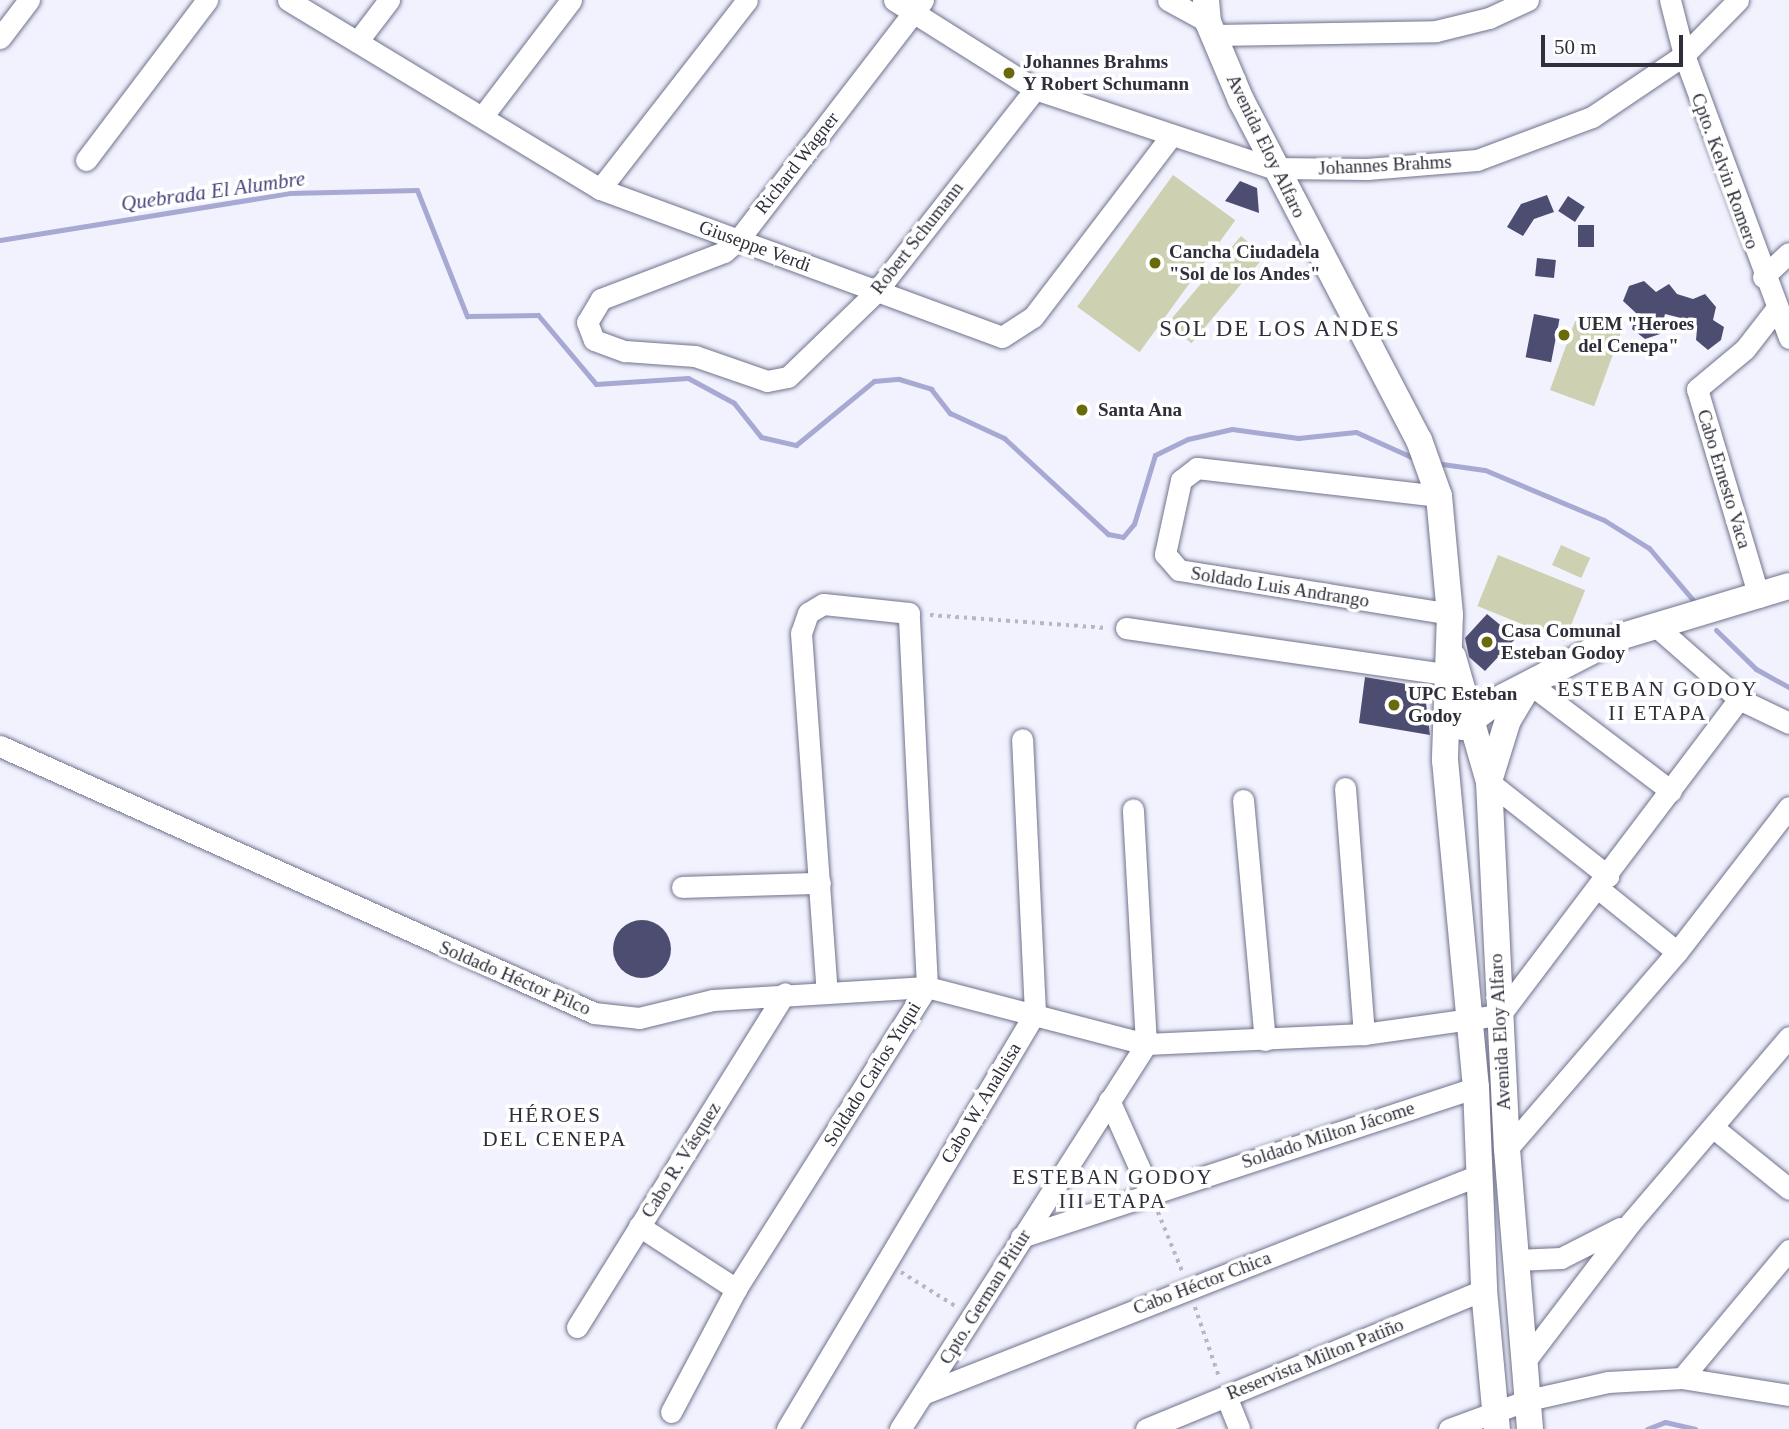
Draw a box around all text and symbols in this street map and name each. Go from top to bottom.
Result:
scale bar [1544,21,1686,65]
text: 50 m [1554,35,1597,59]
place label: Johannes Brahms Y Robert Schumann [1023,51,1190,95]
marker: Johannes Brahms Y Robert Schumann [1001,65,1017,81]
street label: Avenida Eloy Alfaro [1221,70,1311,222]
street label: Cpto. Kelvin Romero [1686,90,1764,252]
street label: Richard Wagner [750,107,844,219]
street label: Johannes Brahms [1318,150,1452,180]
water label: Quebrada El Alumbre [119,166,307,216]
street label: Robert Schumann [866,177,968,299]
street label: Giuseppe Verdi [696,215,814,277]
place label: Cancha Ciudadela "Sol de los Andes" [1169,241,1322,285]
marker: Cancha Ciudadela "Sol de los Andes" [1147,255,1163,271]
place label: UEM "Heroes del Cenepa" [1578,313,1694,357]
district label: SOL DE LOS ANDES [1160,315,1400,343]
marker: UEM "Heroes del Cenepa" [1556,327,1572,343]
place label: Santa Ana [1098,399,1183,421]
marker: Santa Ana [1072,400,1092,420]
street label: Cabo Ernesto Vaca [1692,407,1756,551]
street label: Soldado Luis Andrango [1189,562,1371,612]
place label: Casa Comunal Esteban Godoy [1501,620,1625,664]
marker: Casa Comunal Esteban Godoy [1479,634,1495,650]
district label: ESTEBAN GODOY II ETAPA [1559,676,1757,726]
place label: UPC Esteban Godoy [1408,683,1517,727]
marker: UPC Esteban Godoy [1386,697,1402,713]
street label: Soldado Héctor Pilco [436,936,594,1020]
street label: Avenida Eloy Alfaro [1484,953,1516,1111]
street label: Soldado Carlos Yuqui [818,997,926,1151]
street label: Cabo W. Analuisa [936,1038,1026,1168]
street label: Soldado Milton Jácome [1239,1096,1417,1174]
street label: Cabo R. Vásquez [636,1098,726,1222]
district label: HÉROES DEL CENEPA [483,1102,627,1152]
district label: ESTEBAN GODOY III ETAPA [1014,1164,1212,1214]
street label: Cpto. German Pitiur [934,1225,1036,1369]
street label: Cabo Héctor Chica [1130,1246,1274,1320]
street label: Reservista Milton Patiño [1223,1313,1407,1405]

